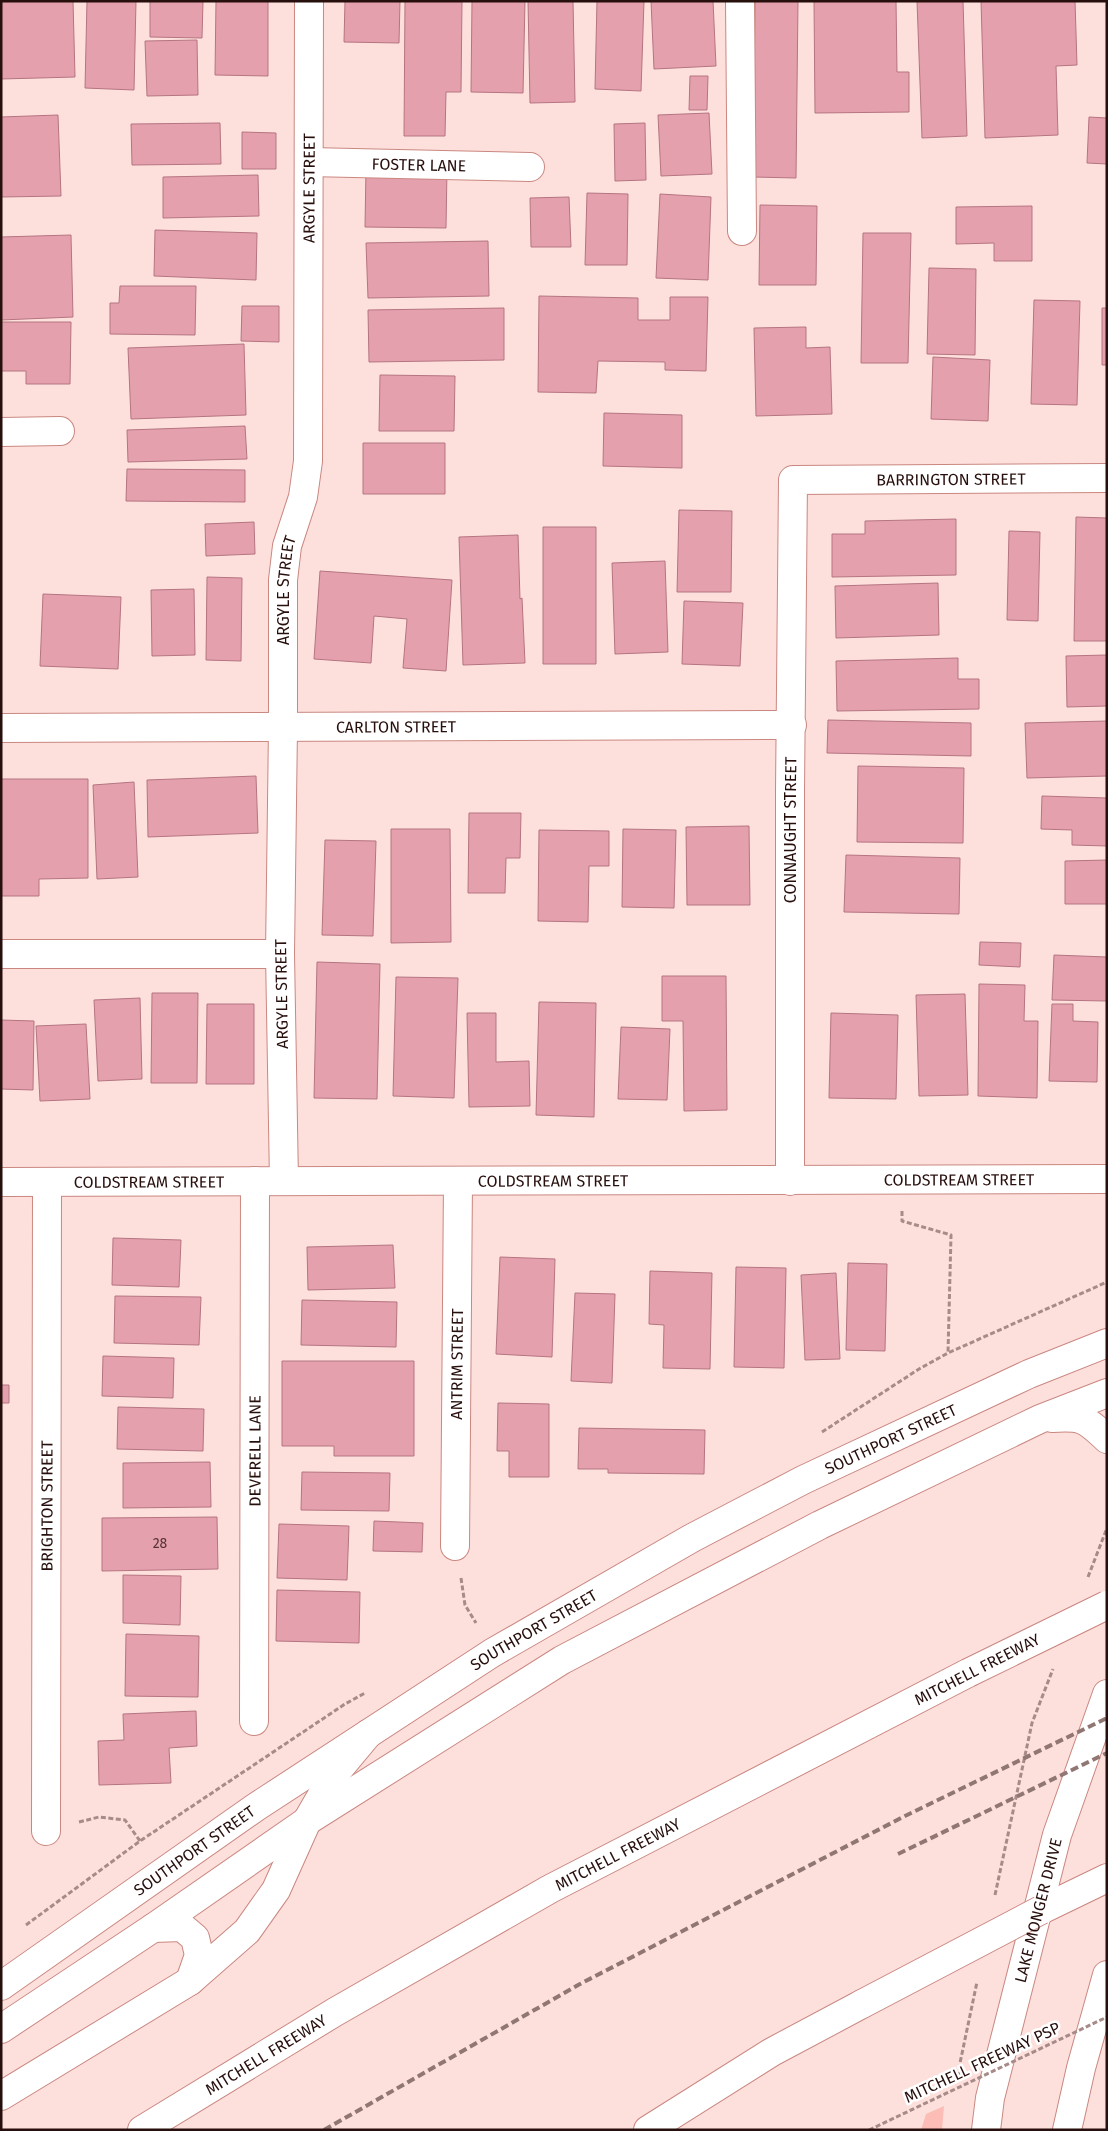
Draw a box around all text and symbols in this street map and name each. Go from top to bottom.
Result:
street label: ARGYLE STREET [299,133,319,243]
street label: FOSTER LANE [372,154,466,176]
street label: BARRINGTON STREET [876,470,1026,489]
street label: ARGYLE STREET [274,532,300,645]
street label: CARLTON STREET [336,717,457,737]
street label: CONNAUGHT STREET [781,756,800,903]
street label: ARGYLE STREET [271,938,292,1049]
street label: COLDSTREAM STREET [884,1170,1035,1190]
street label: COLDSTREAM STREET [478,1171,629,1191]
street label: COLDSTREAM STREET [74,1172,225,1192]
street label: ANTRIM STREET [447,1308,467,1420]
street label: DEVERELL LANE [245,1395,265,1507]
street label: SOUTHPORT STREET [822,1400,960,1478]
street label: BRIGHTON STREET [37,1440,57,1571]
house number: 28 [153,1535,168,1552]
street label: SOUTHPORT STREET [467,1585,601,1675]
street label: MITCHELL FREEWAY [911,1629,1043,1709]
street label: SOUTHPORT STREET [130,1801,259,1900]
street label: MITCHELL FREEWAY [552,1814,684,1895]
street label: LAKE MONGER DRIVE [1011,1836,1066,1985]
street label: MITCHELL FREEWAY [202,2010,330,2099]
street label: MITCHELL FREEWAY PSP [901,2018,1063,2107]

